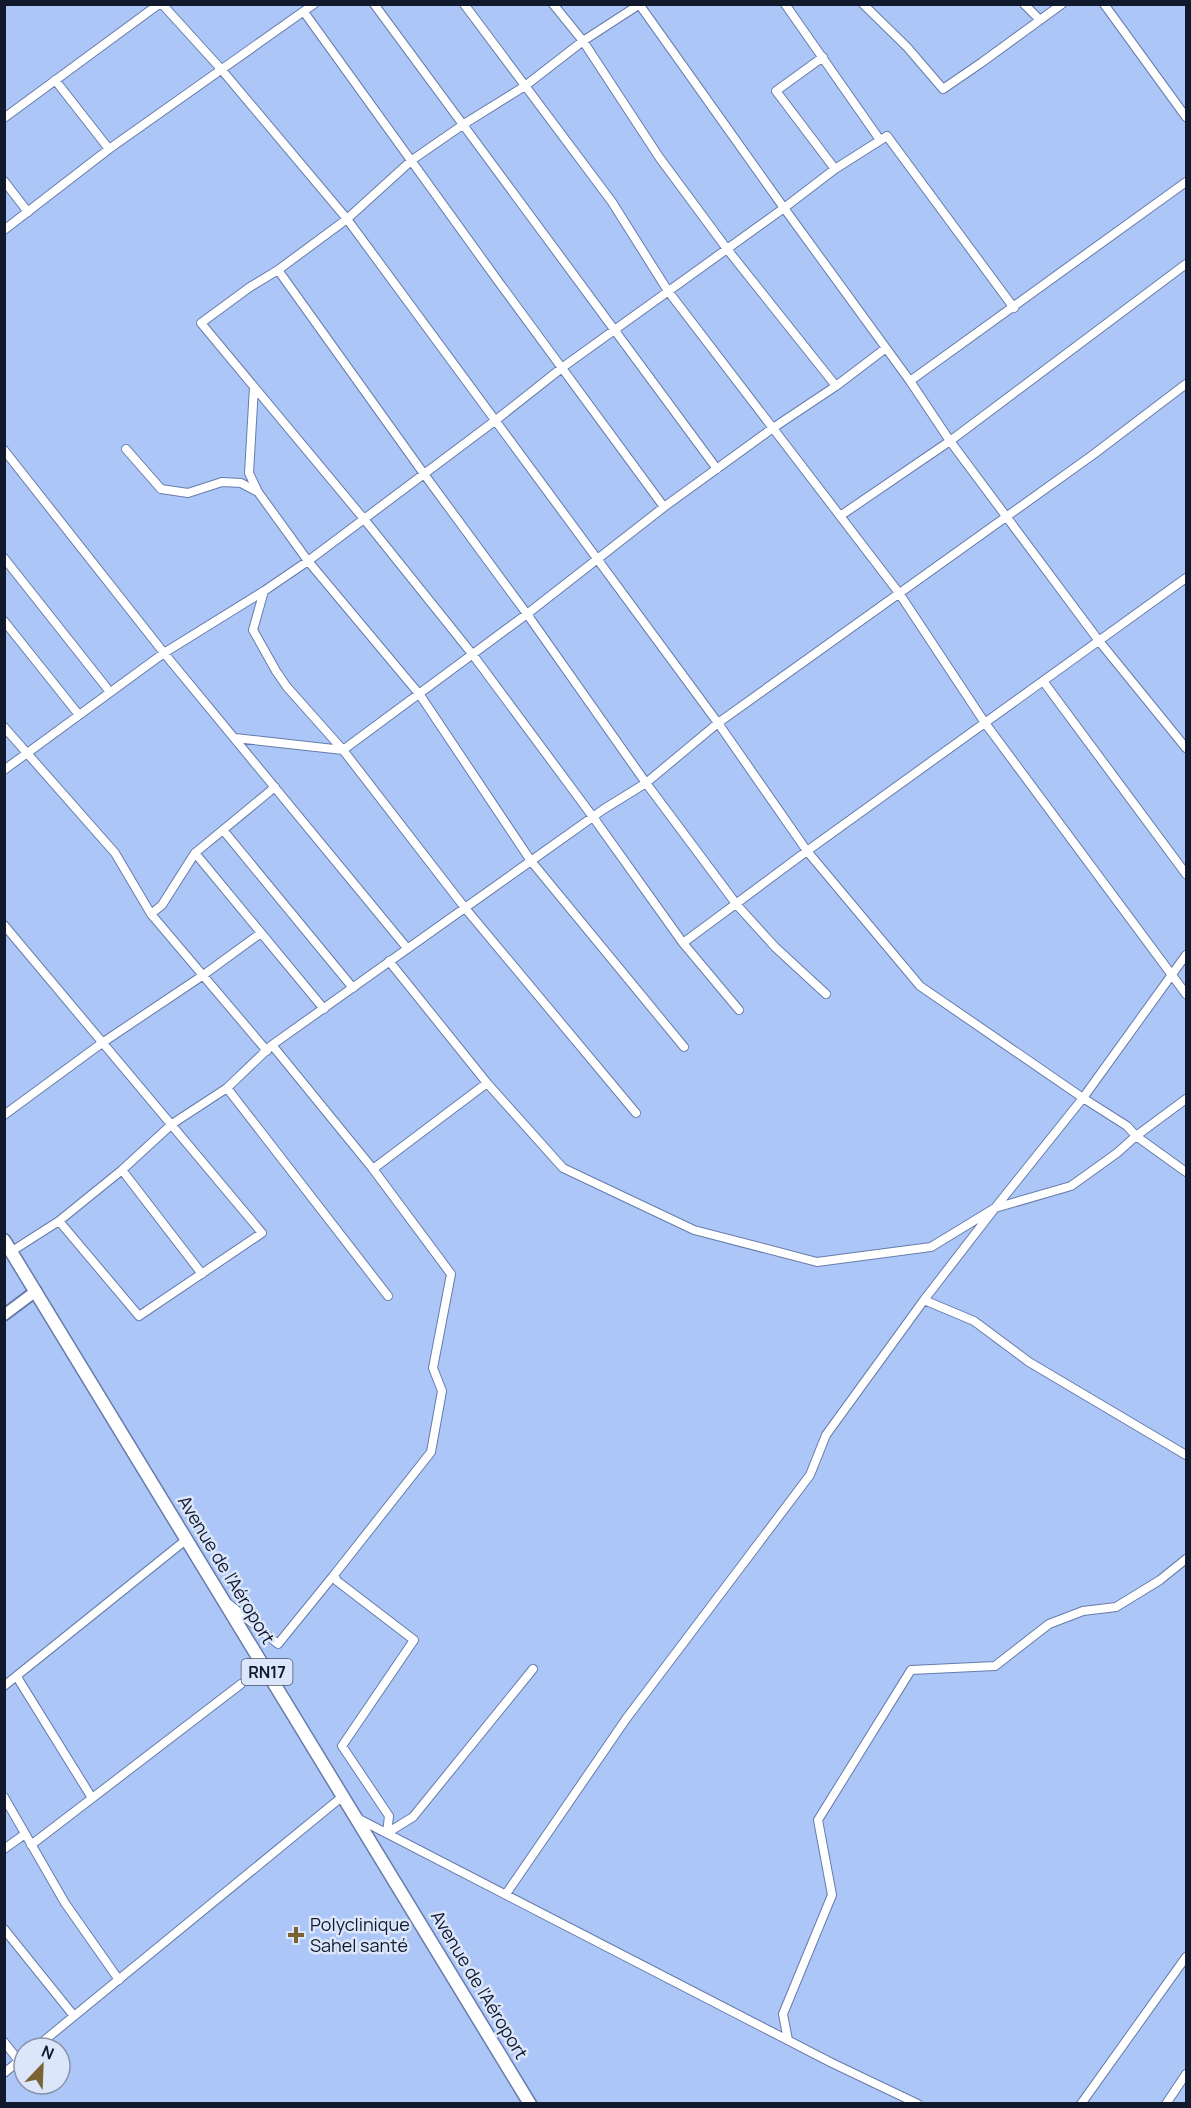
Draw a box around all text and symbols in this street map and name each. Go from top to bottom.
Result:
street label: Avenue de l'Aéroport [173,1491,281,1648]
road number: RN17 [242,1659,292,1685]
street label: Avenue de l'Aéroport [426,1906,534,2063]
place label: Polyclinique Sahel santé [310,1912,410,1957]
marker: Polyclinique Sahel santé [287,1926,305,1944]
north arrow [12,2036,72,2096]
text: N [38,2040,57,2065]

